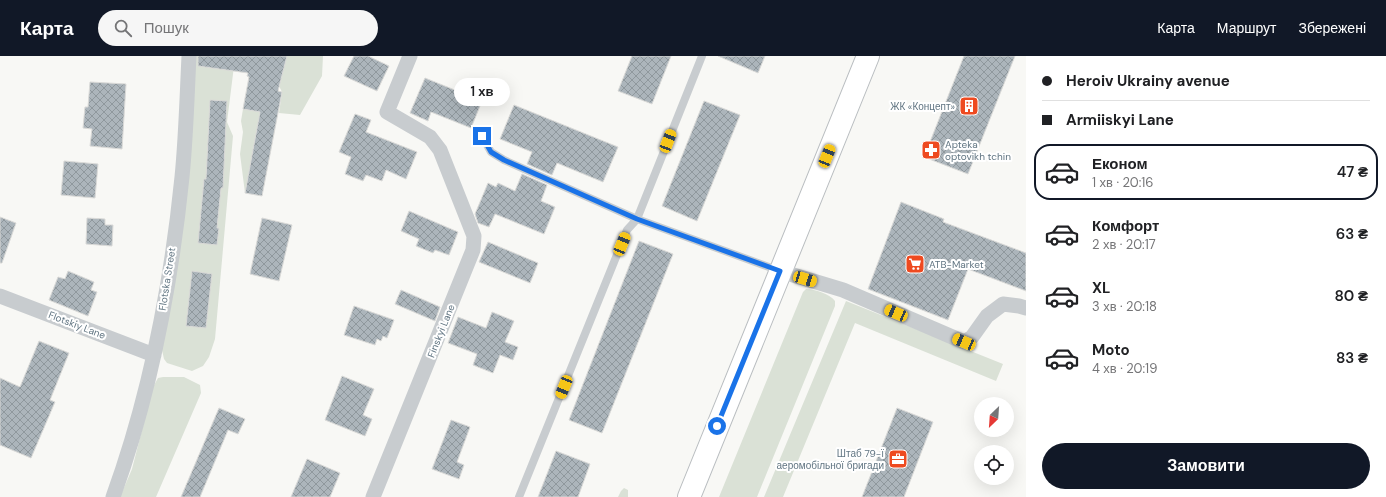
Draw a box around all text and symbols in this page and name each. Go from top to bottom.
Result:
search box [98,10,378,46]
text: Карта [20,16,74,41]
icon: search [112,17,134,39]
text: Пошук [144,18,189,38]
text: Карта [1157,19,1195,37]
text: Маршрут [1217,19,1276,37]
text: Збережені [1298,19,1366,37]
text: Heroiv Ukrainy avenue [1066,71,1230,91]
callout: 1 хв [454,78,510,106]
text: 1 хв [471,83,493,100]
building icon: ЖК «Концепт» [958,95,980,117]
place label: ЖК «Концепт» [890,100,955,113]
text: Armiiskyi Lane [1066,110,1174,130]
route end [473,127,491,145]
car [658,128,678,154]
place label: Apteka optovikh tchin [945,138,1011,163]
pharmacy icon: Apteka optovikh tchin [920,139,942,161]
car [817,143,837,169]
icon: car [1044,154,1080,190]
text: Економ [1092,154,1148,174]
text: 47 ₴ [1337,162,1368,182]
text: 1 хв · 20:16 [1092,174,1154,191]
icon: car [1044,216,1080,252]
text: Комфорт [1092,216,1159,236]
text: 63 ₴ [1336,224,1368,244]
car [612,231,632,257]
text: 2 хв · 20:17 [1092,236,1156,253]
street label: Flotska Street [156,246,178,311]
supermarket icon: ATB-Market [904,253,926,275]
place label: ATB-Market [929,258,984,271]
car [792,270,818,288]
icon: car [1044,278,1080,314]
text: XL [1092,278,1110,298]
text: 80 ₴ [1334,286,1368,306]
text: 3 хв · 20:18 [1092,298,1157,315]
street label: Finskyi Lane [424,302,458,360]
car [883,303,909,323]
street label: Flotskiy Lane [47,308,108,342]
car [951,332,977,352]
icon: car [1044,340,1080,376]
text: Moto [1092,340,1130,360]
text: 83 ₴ [1336,348,1368,368]
text: 4 хв · 20:19 [1092,360,1157,377]
car [554,374,574,400]
north arrow [974,397,1014,437]
map controls [974,397,1014,485]
route start [708,417,726,435]
button: Замовити [1042,443,1370,489]
button: locate [974,445,1014,485]
place label: Штаб 79-ї аеромобільної бригади [777,447,884,472]
office icon: Штаб 79-ї аеромобільної бригади [887,448,909,470]

